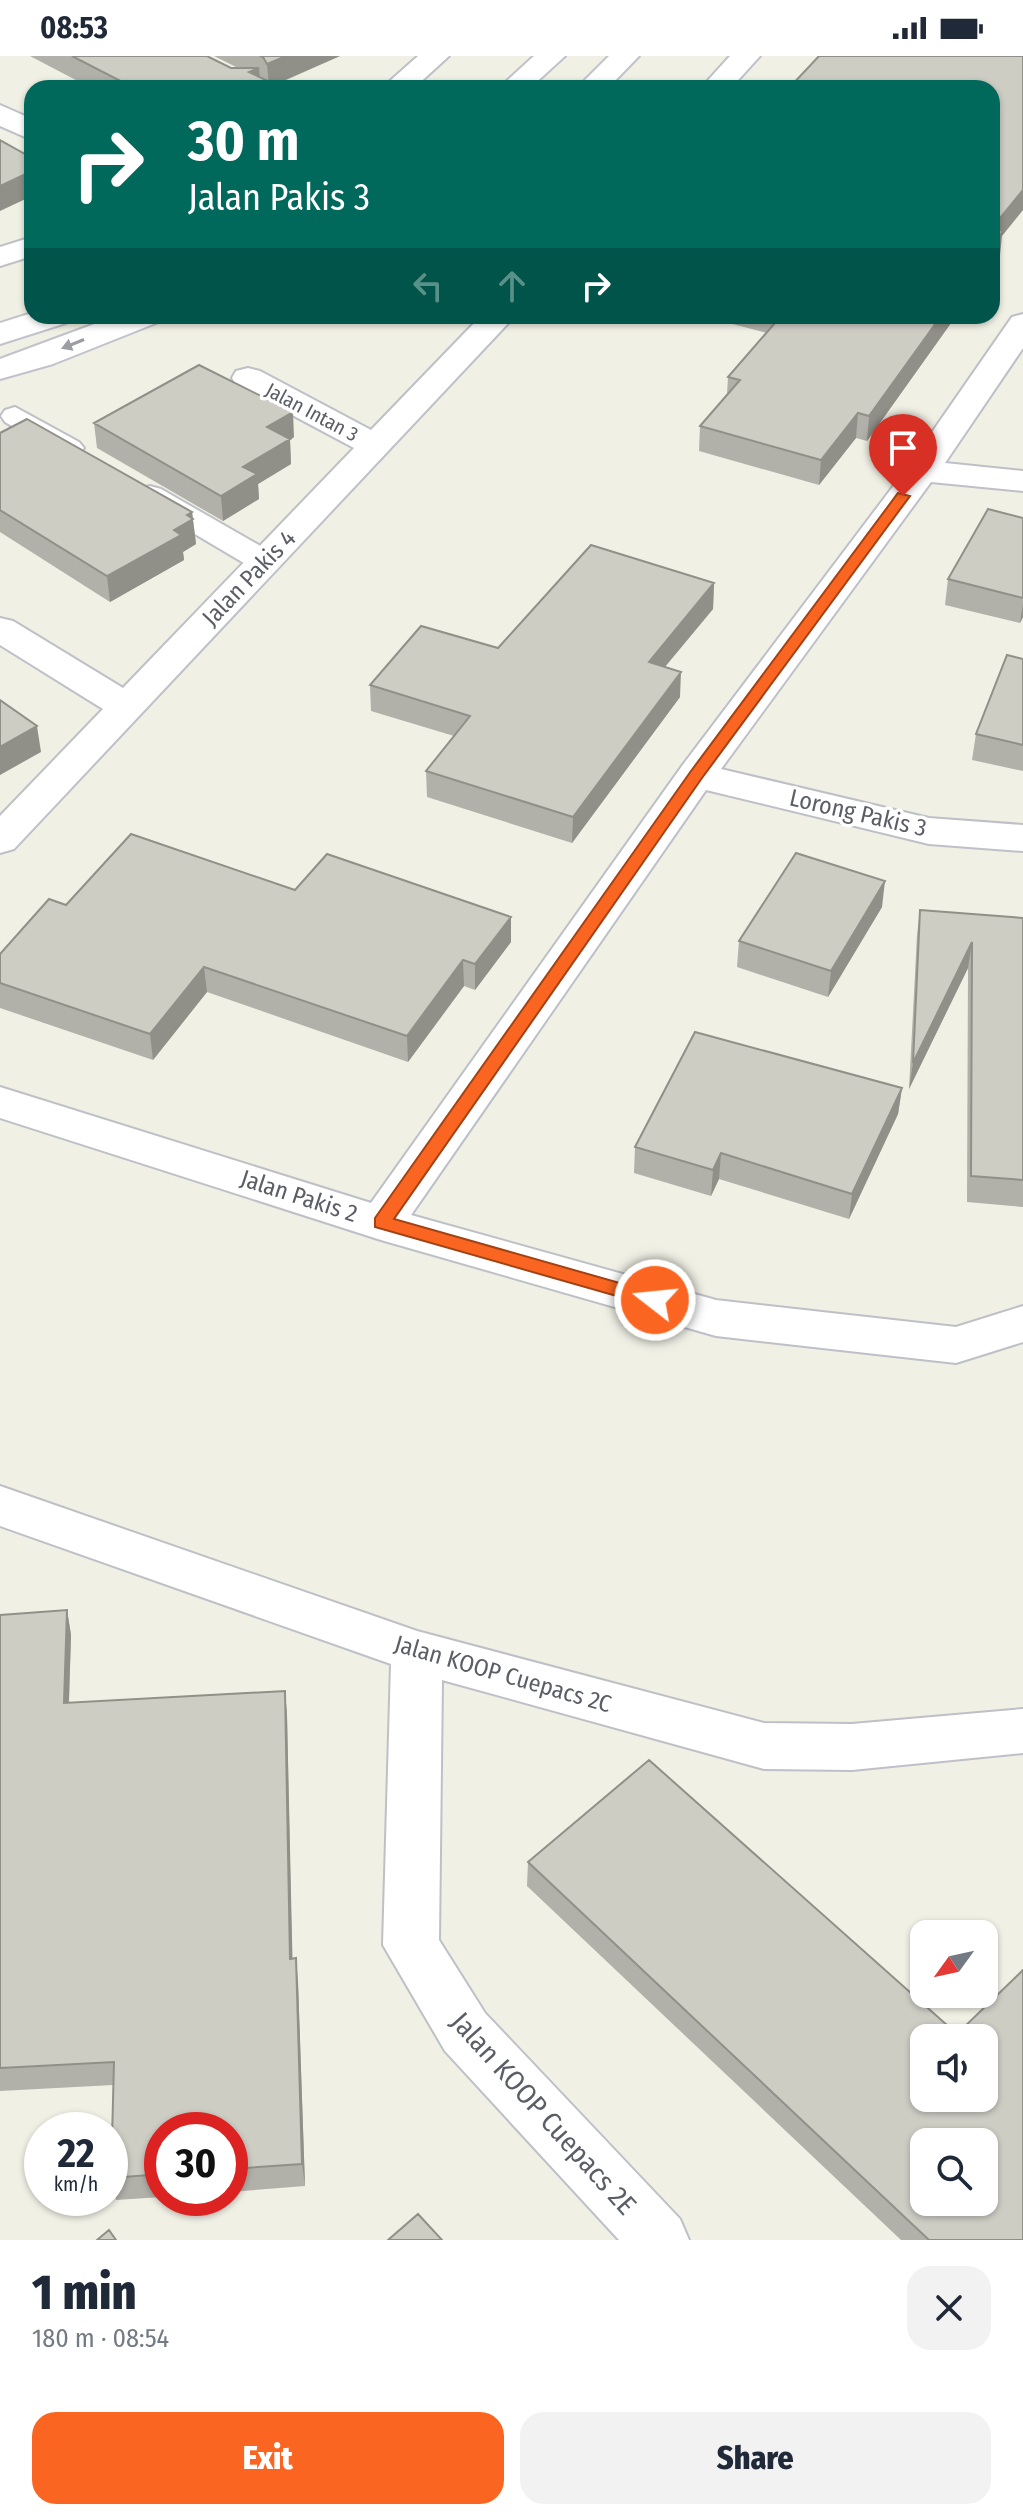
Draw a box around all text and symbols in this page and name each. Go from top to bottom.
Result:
text: 08:53 [40,10,108,46]
text: 30 m [188,108,299,175]
icon: right [56,112,160,216]
text: Jalan Pakis 3 [188,176,370,220]
icon: left [406,264,450,308]
icon: ahead [490,264,534,308]
icon: right [574,264,618,308]
one-way arrow [61,338,85,351]
street label: Jalan Intan 3 [262,378,362,446]
pin [869,414,937,496]
icon: arrive [881,426,925,470]
street label: Jalan Pakis 4 [197,524,301,632]
street label: Lorong Pakis 3 [787,784,929,842]
street label: Jalan Pakis 2 [237,1164,361,1228]
position arrow [613,1258,697,1342]
street label: Jalan KOOP Cuepacs 2C [391,1630,615,1718]
north arrow [910,1920,998,2008]
map controls [910,1920,998,2216]
street label: Jalan KOOP Cuepacs 2E [444,2005,643,2221]
button: sound [910,2024,998,2112]
speed limit sign: 30 [144,2112,248,2216]
button: search [910,2128,998,2216]
text: 22 [57,2130,95,2178]
text: km/h [54,2172,98,2196]
text: 1 min [32,2264,136,2322]
button: close [907,2266,991,2350]
text: 180 m · 08:54 [32,2323,169,2354]
button: Exit [32,2412,504,2504]
button: Share [520,2412,991,2504]

